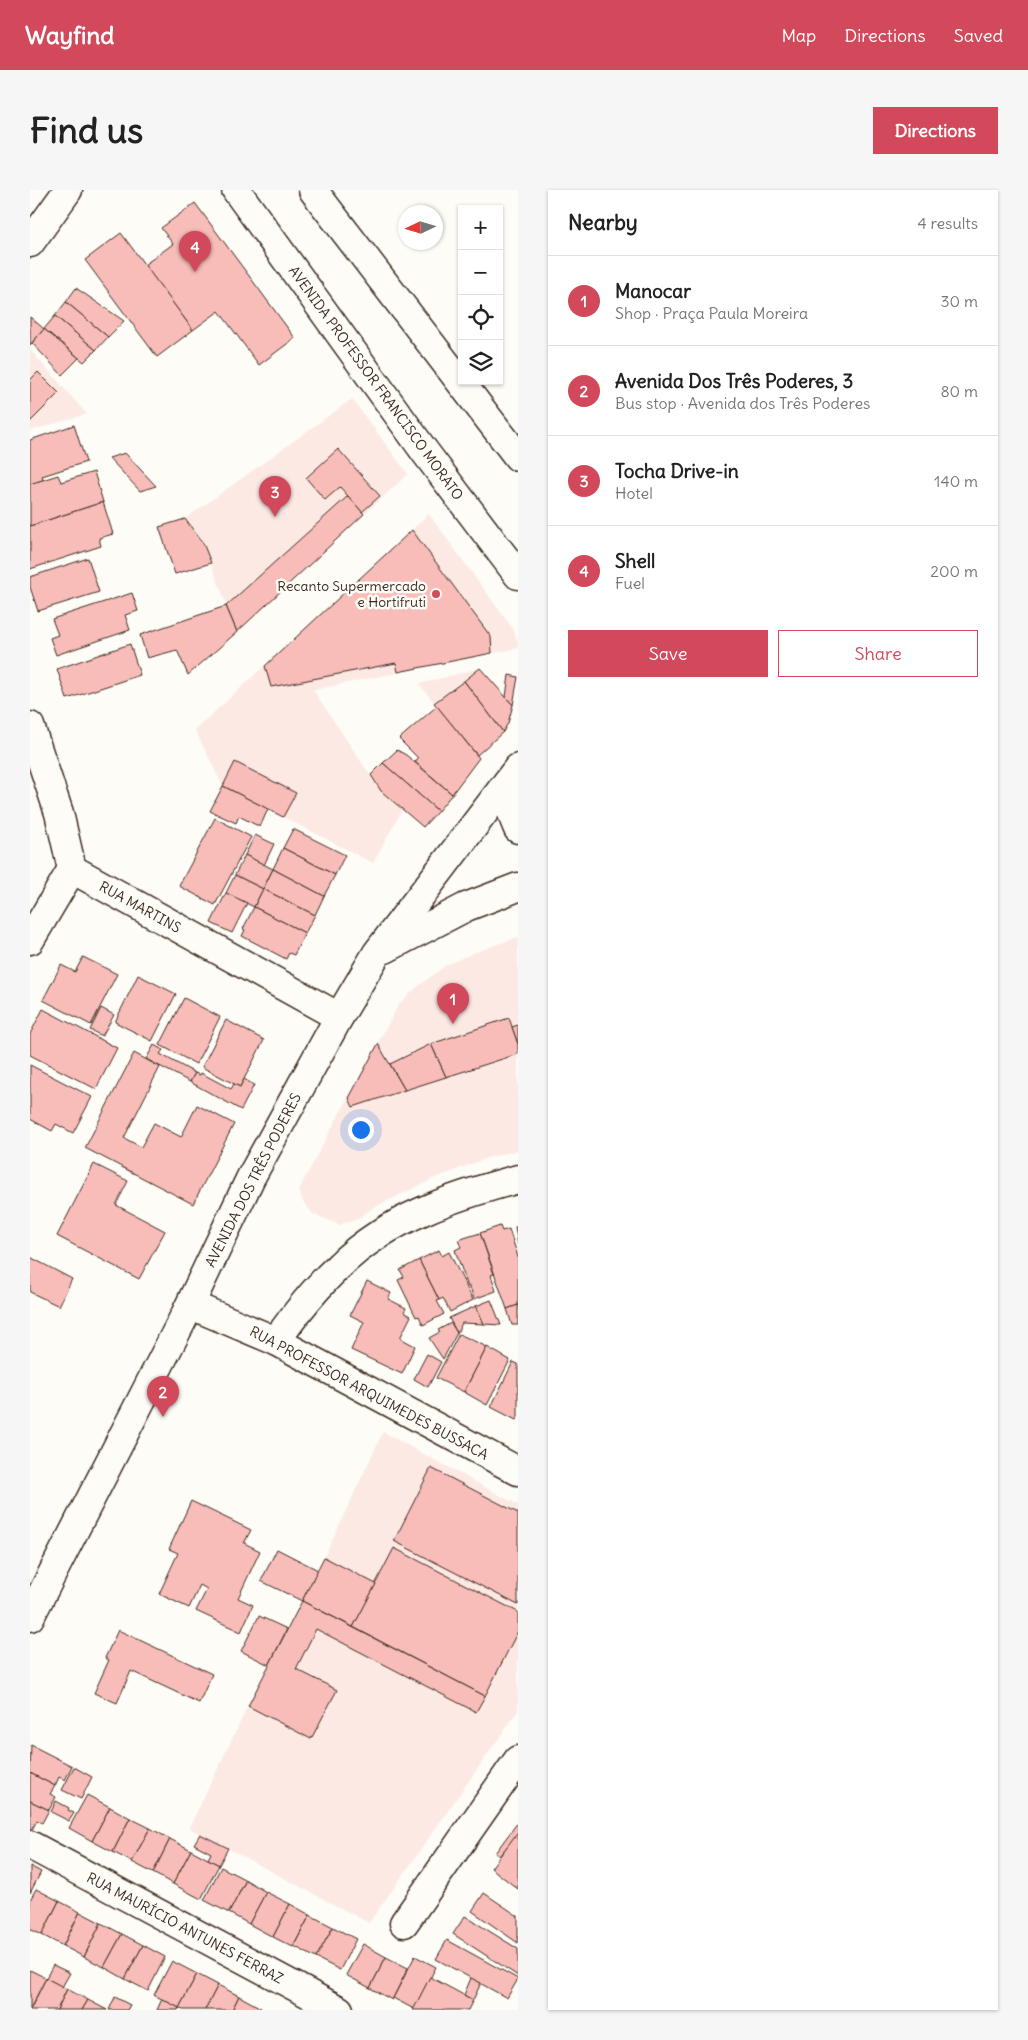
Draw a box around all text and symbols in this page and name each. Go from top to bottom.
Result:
text: Wayfind [25,20,114,50]
text: Map [781,24,816,47]
text: Directions [844,24,926,47]
text: Saved [954,24,1003,47]
button: Directions [873,107,998,154]
text: Find us [30,108,143,152]
north arrow [398,205,443,250]
map controls [458,205,503,385]
button: + [458,205,503,250]
text: Nearby [568,209,638,236]
text: 4 results [917,213,978,233]
pin: 4 [179,231,211,272]
button: − [458,250,503,295]
street label: AVENIDA PROFESSOR FRANCISCO MORATO [285,262,467,504]
text: Manocar [615,279,691,303]
text: 1 [581,291,587,311]
text: 30 m [941,291,978,311]
button: locate [458,295,503,340]
text: Shop · Praça Paula Moreira [615,303,808,323]
button: layers [458,340,503,385]
text: Avenida Dos Três Poderes, 3 [615,369,853,393]
text: 2 [580,381,588,401]
text: 80 m [940,381,978,401]
text: Bus stop · Avenida dos Três Poderes [615,393,870,413]
text: Tocha Drive-in [615,459,739,483]
text: 3 [579,471,589,491]
text: 140 m [934,471,978,491]
pin: 3 [259,476,291,517]
text: Hotel [615,483,653,503]
text: Shell [615,549,655,573]
text: 4 [579,561,589,581]
text: 200 m [930,561,978,581]
text: Fuel [615,573,645,593]
place label: Recanto Supermercado e Hortifruti [277,577,426,611]
marker: Recanto Supermercado e Hortifruti [430,588,442,600]
button: Save [568,630,768,677]
button: Share [778,630,978,677]
street label: RUA MARTINS [96,877,184,937]
pin: 1 [437,983,469,1024]
street label: AVENIDA DOS TRÊS PODERES [201,1090,305,1270]
your location [348,1117,374,1143]
street label: RUA PROFESSOR ARQUIMEDES BUSSACA [247,1322,491,1464]
pin: 2 [147,1376,179,1417]
street label: RUA MAURÍCIO ANTUNES FERRAZ [84,1868,286,1988]

